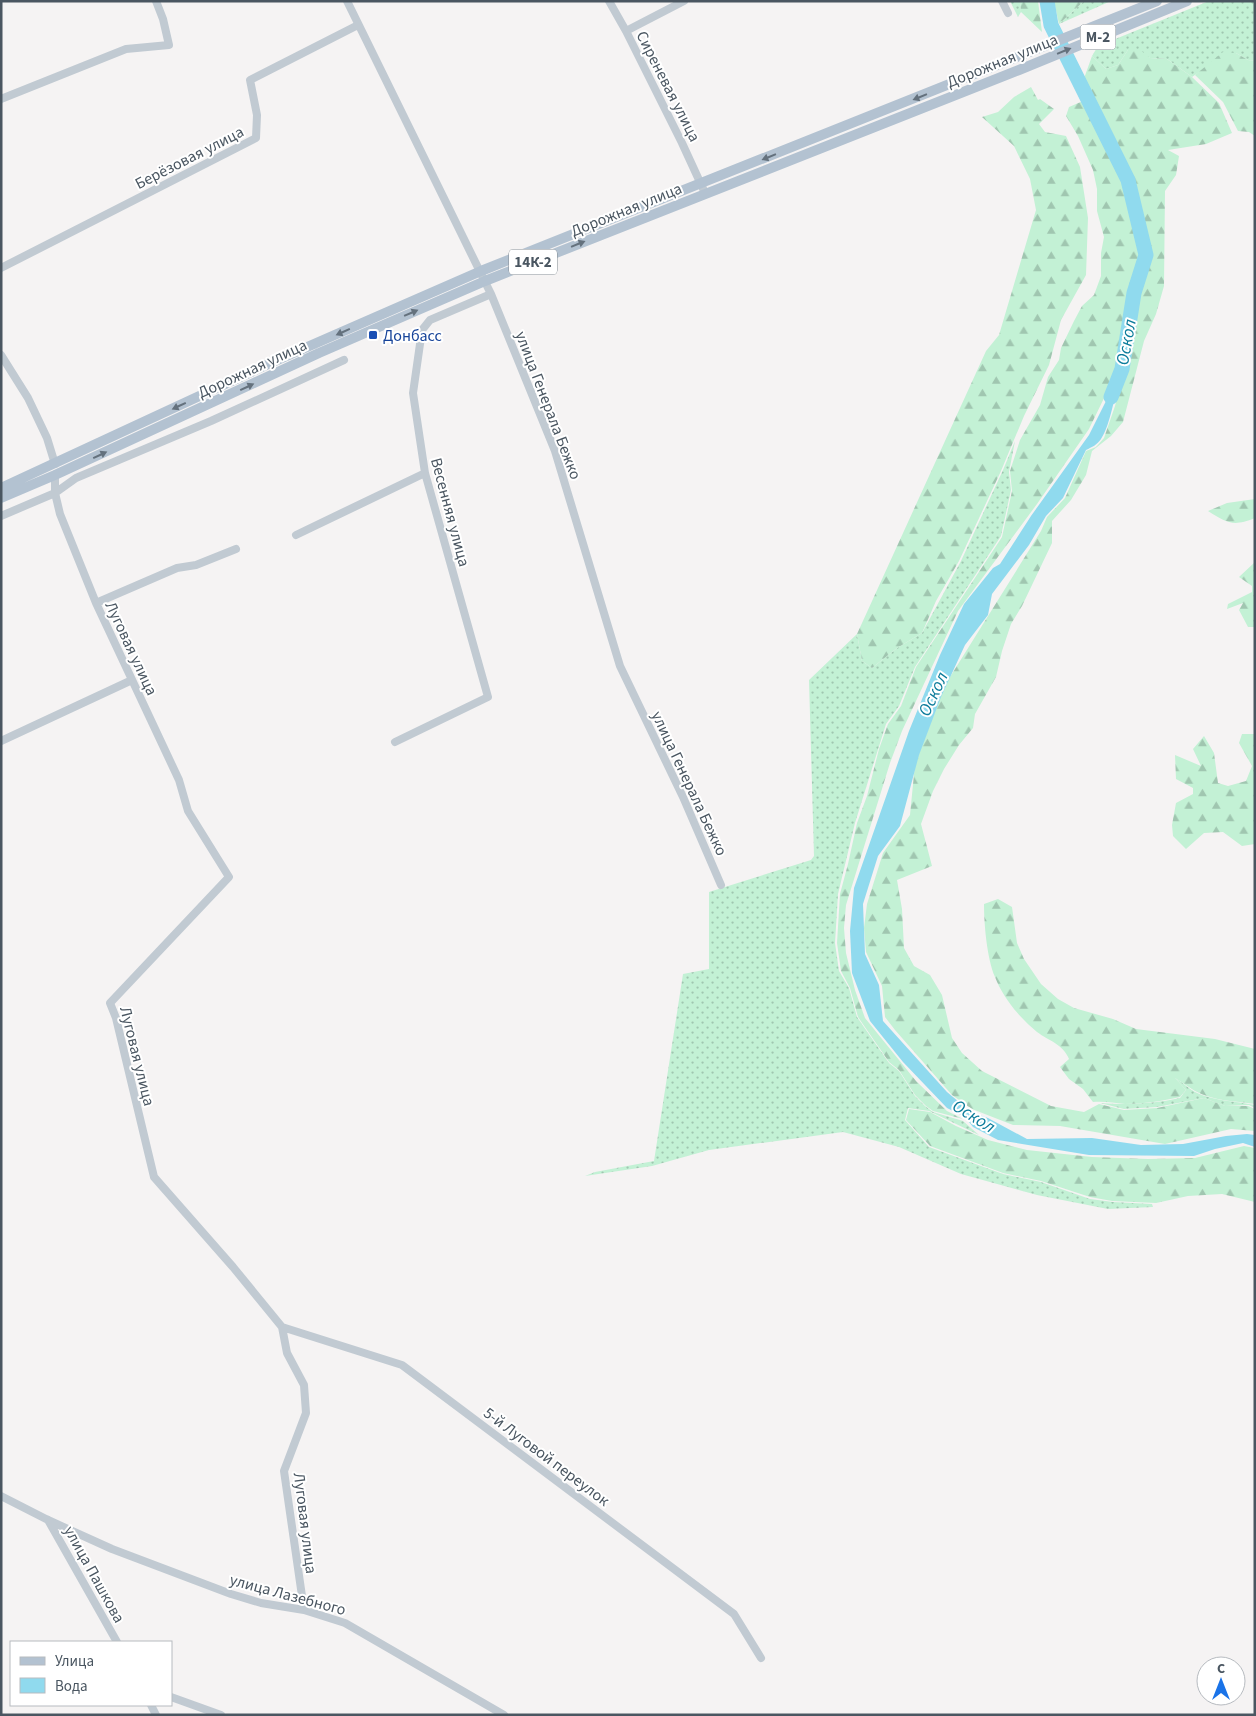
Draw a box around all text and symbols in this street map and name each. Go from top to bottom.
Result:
road number: М-2 [1080,24,1116,50]
street label: Сиреневая улица [631,27,705,146]
street label: Дорожная улица [944,29,1061,93]
one-way arrow [1057,47,1072,55]
one-way arrow [912,93,927,101]
street label: Берёзовая улица [131,121,248,195]
one-way arrow [761,153,776,161]
street label: Дорожная улица [568,178,685,242]
one-way arrow [570,240,585,247]
road number: 14К-2 [509,250,557,274]
one-way arrow [404,309,418,317]
water label: Оскол [1110,317,1143,367]
place label: Донбасс [383,325,442,347]
one-way arrow [336,328,350,336]
street label: улица Генерала Бежко [510,328,587,483]
marker: Донбасс [367,329,379,341]
street label: Дорожная улица [194,334,311,404]
one-way arrow [240,382,254,390]
one-way arrow [172,402,186,410]
one-way arrow [92,450,107,459]
street label: Весенняя улица [425,455,475,569]
street label: Луговая улица [100,598,163,699]
water label: Оскол [912,668,955,721]
street label: улица Генерала Бежко [646,708,732,859]
street label: Луговая улица [114,1004,160,1108]
water label: Оскол [947,1094,1000,1139]
street label: 5-й Луговой переулок [479,1402,614,1512]
street label: Луговая улица [288,1471,322,1575]
street label: улица Пашкова [58,1522,130,1627]
street label: улица Лазебного [227,1569,348,1621]
legend [10,1641,172,1706]
text: Улица [55,1651,94,1672]
north arrow [1196,1656,1246,1706]
text: С [1217,1659,1225,1679]
text: Вода [55,1676,88,1697]

